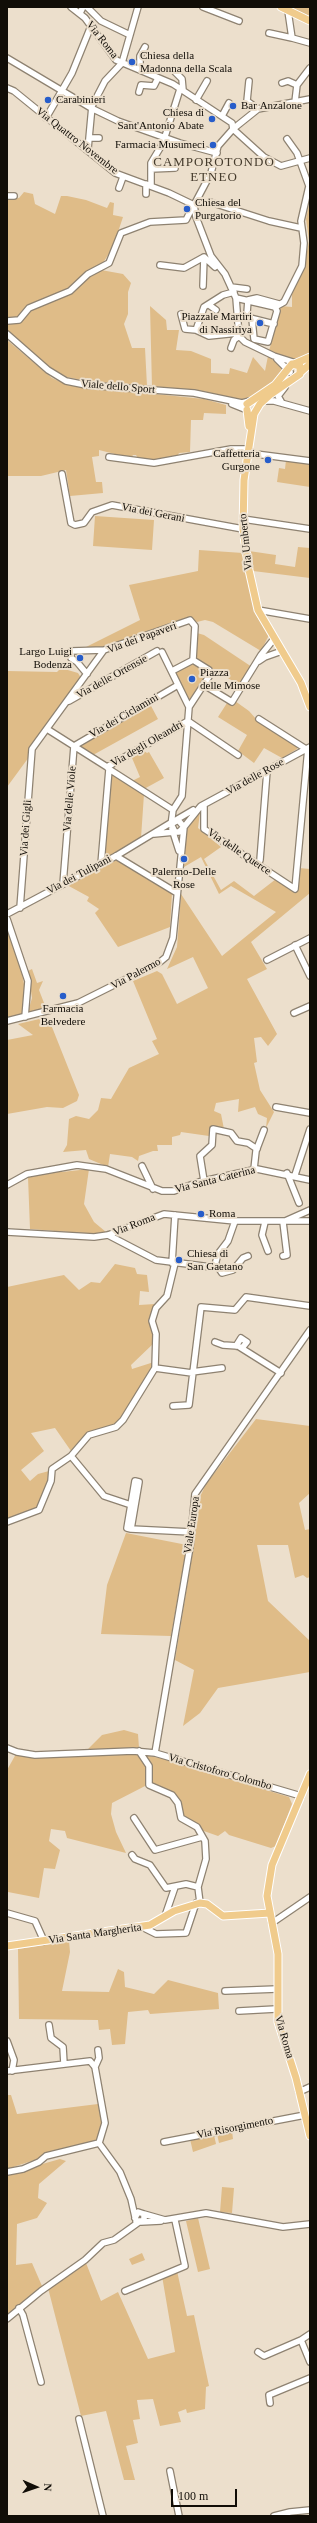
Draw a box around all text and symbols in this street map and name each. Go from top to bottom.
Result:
street label: Via Roma [83,19,121,61]
place label: Chiesa della Madonna della Scala [140,49,232,75]
marker: Chiesa della Madonna della Scala [127,57,137,67]
place label: Carabinieri [56,93,105,107]
marker: Carabinieri [43,95,53,105]
place label: Bar Anzalone [241,99,302,113]
marker: Bar Anzalone [228,101,238,111]
street label: Via Quattro Novembre [33,105,121,177]
place label: Chiesa di Sant'Antonio Abate [117,106,204,132]
marker: Chiesa di Sant'Antonio Abate [207,114,217,124]
place label: Farmacia Musumeci [115,138,205,152]
marker: Farmacia Musumeci [208,140,218,150]
district label: CAMPOROTONDO ETNEO [153,155,275,186]
place label: Chiesa del Purgatorio [195,196,241,222]
marker: Chiesa del Purgatorio [182,204,192,214]
place label: Piazzale Martiri di Nassiriya [181,310,252,336]
marker: Piazzale Martiri di Nassiriya [255,318,265,328]
street label: Viale dello Sport [80,377,156,397]
place label: Caffetteria Gurgone [213,447,260,473]
marker: Caffetteria Gurgone [263,455,273,465]
street label: Via dei Gerani [120,500,186,526]
street label: Via Umberto [236,513,256,571]
street label: Via dei Papaveri [106,619,178,657]
place label: Largo Luigi Bodenza [19,645,72,671]
street label: Via delle Ortensie [74,652,150,702]
marker: Largo Luigi Bodenza [75,653,85,663]
place label: Piazza delle Mimose [200,666,260,692]
marker: Piazza delle Mimose [187,674,197,684]
street label: Via dei Ciclamini [87,691,161,741]
street label: Via degli Oleandri [109,718,185,770]
street label: Via delle Rose [224,756,286,798]
street label: Via delle Viole [61,766,79,832]
street label: Via dei Gigli [17,799,35,857]
street label: Via delle Querce [205,826,273,878]
street label: Via dei Tulipani [45,852,113,898]
marker: Palermo-Delle Rose [179,854,189,864]
place label: Palermo-Delle Rose [152,865,216,891]
street label: Via Palermo [109,955,163,993]
marker: Farmacia Belvedere [58,991,68,1001]
place label: Farmacia Belvedere [41,1002,85,1028]
street label: Via Santa Caterina [173,1164,257,1196]
place label: Roma [209,1207,235,1221]
marker: Roma [196,1209,206,1219]
street label: Via Roma [111,1211,157,1239]
place label: Chiesa di San Gaetano [187,1247,243,1273]
marker: Chiesa di San Gaetano [174,1255,184,1265]
street label: Viale Europa [181,1496,203,1554]
street label: Via Cristoforo Colombo [167,1751,273,1793]
street label: Via Santa Margherita [48,1921,142,1947]
street label: Via Roma [272,2014,296,2060]
street label: Via Risorgimento [196,2114,274,2142]
north arrow [16,2467,56,2507]
scale bar [173,2481,239,2507]
text: N [42,2483,54,2492]
text: 100 m [178,2489,208,2503]

